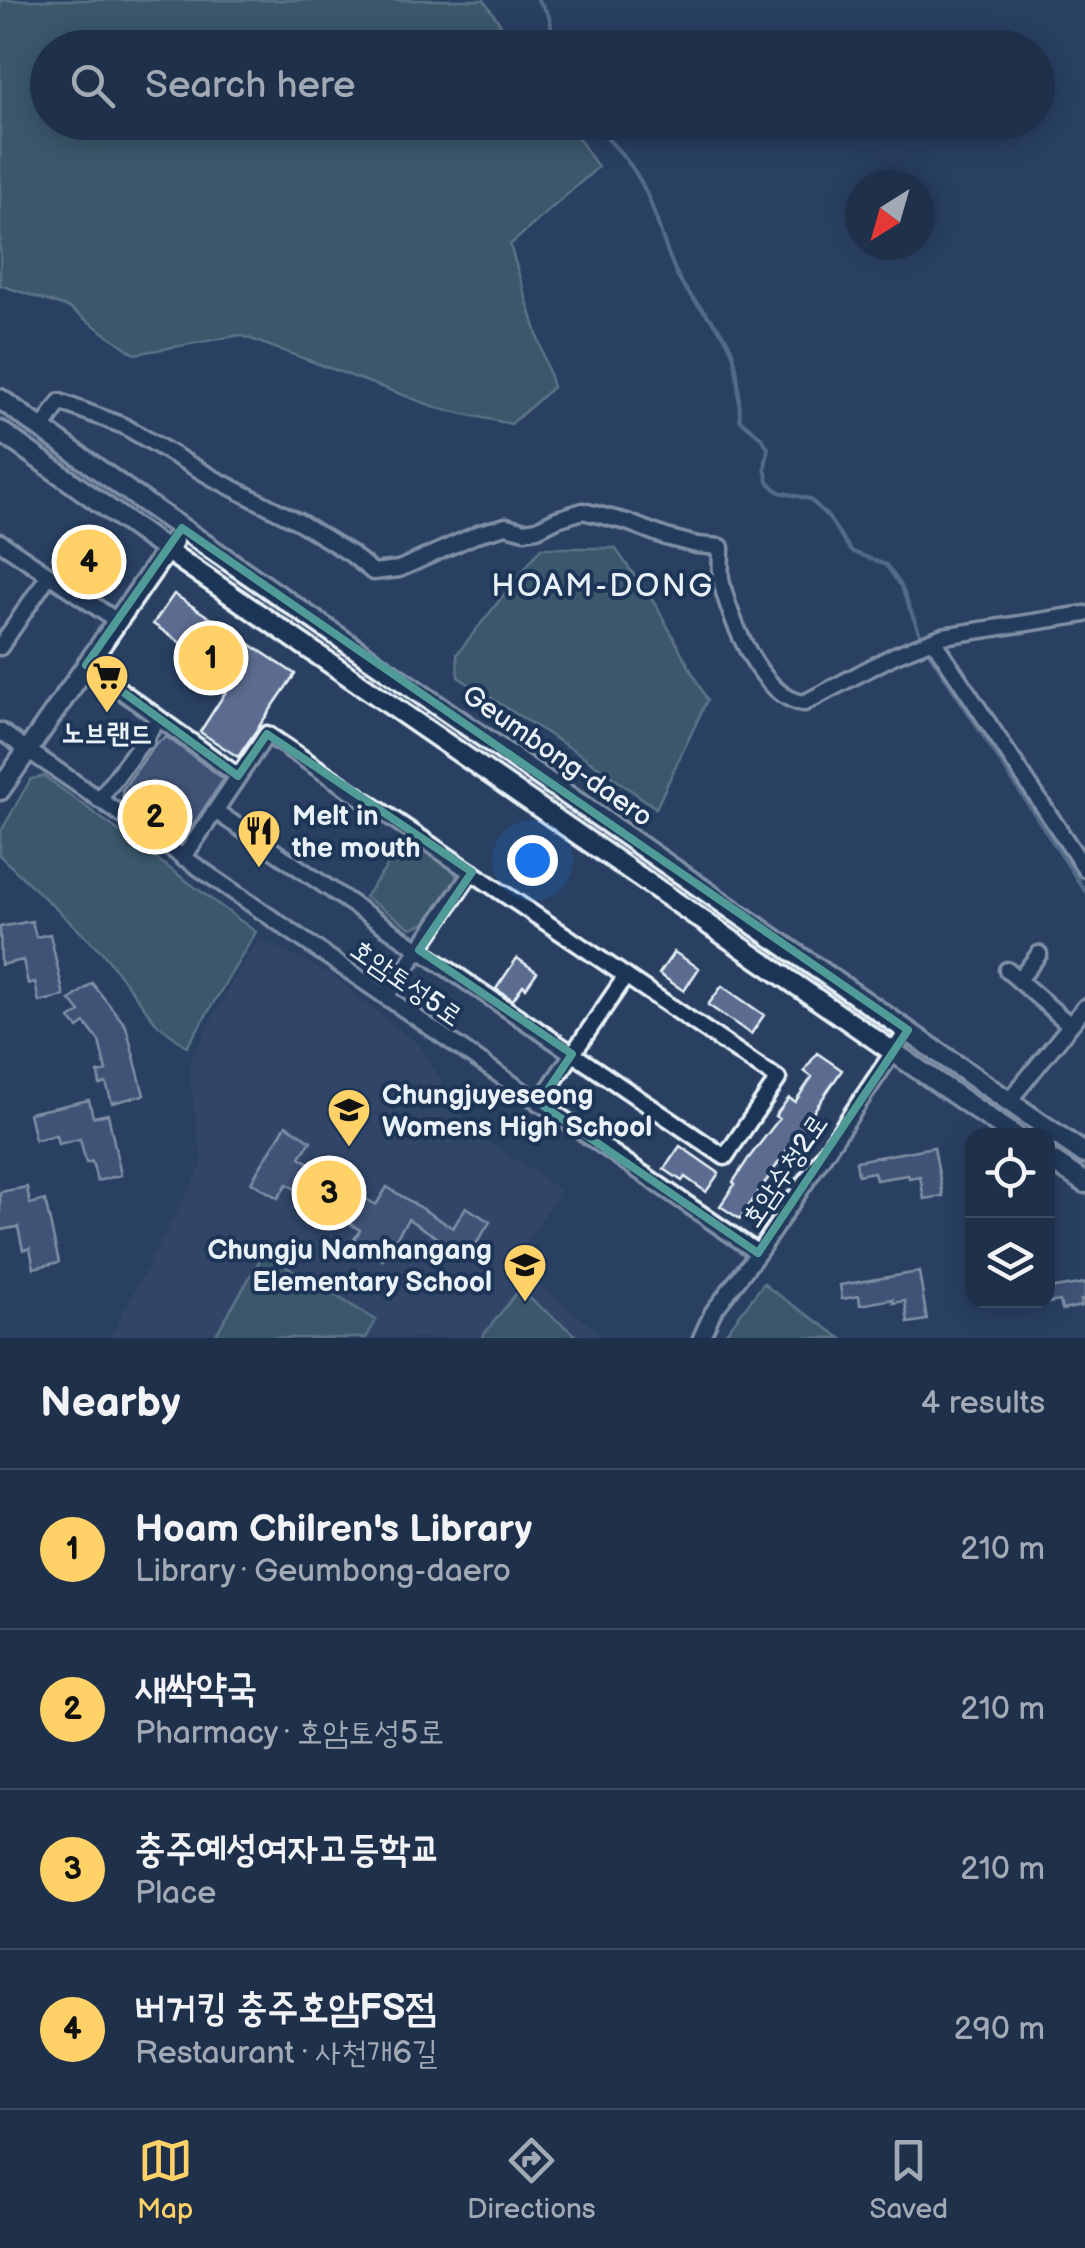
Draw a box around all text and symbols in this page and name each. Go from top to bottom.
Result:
search box [30,30,1055,140]
icon: search [65,58,120,113]
text: Search here [145,63,356,108]
north arrow [845,170,935,260]
pin: 4 [56,524,122,600]
district label: HOAM-DONG [491,567,715,606]
pin: 1 [178,620,244,696]
supermarket icon: 노브랜드 [84,653,130,714]
street label: Geumbong-daero [456,678,659,834]
place label: 노브랜드 [62,717,152,750]
pin: 2 [122,780,188,854]
place label: Melt in the mouth [291,800,421,865]
restaurant icon: Melt in the mouth [236,808,282,869]
your location [507,835,558,886]
street label: 호암토성5로 [344,933,468,1034]
place label: Chungjuyeseong Womens High School [382,1079,652,1144]
school or university icon: Chungjuyeseong Womens High School [326,1087,372,1148]
street label: 호암수청2로 [735,1108,835,1234]
map controls [965,1128,1055,1308]
button: locate [965,1128,1055,1218]
pin: 3 [296,1156,362,1230]
button: layers [965,1218,1055,1308]
place label: Chungju Namhangang Elementary School [208,1234,492,1299]
school or university icon: Chungju Namhangang Elementary School [502,1242,548,1303]
text: Nearby [40,1378,180,1429]
text: 4 results [921,1384,1045,1423]
text: Hoam Chilren's Library [135,1507,532,1552]
text: 1 [66,1530,79,1569]
text: 210 m [960,1530,1045,1569]
text: Library · Geumbong-daero [135,1552,511,1591]
text: 새싹약국 [135,1666,257,1711]
text: 2 [63,1690,82,1729]
text: 210 m [960,1690,1045,1729]
text: Pharmacy · 호암토성5로 [135,1714,444,1753]
text: 충주예성여자고등학교 [135,1827,441,1872]
text: 3 [63,1850,82,1889]
text: 210 m [960,1850,1045,1889]
text: Place [135,1874,216,1913]
text: 버거킹 충주호암FS점 [135,1986,436,2031]
text: 4 [63,2010,82,2049]
text: 290 m [954,2010,1045,2049]
text: Restaurant · 사천개6길 [135,2034,438,2073]
tab: Map [137,2133,193,2226]
tab: Directions [467,2133,596,2226]
tab: Saved [870,2133,948,2226]

